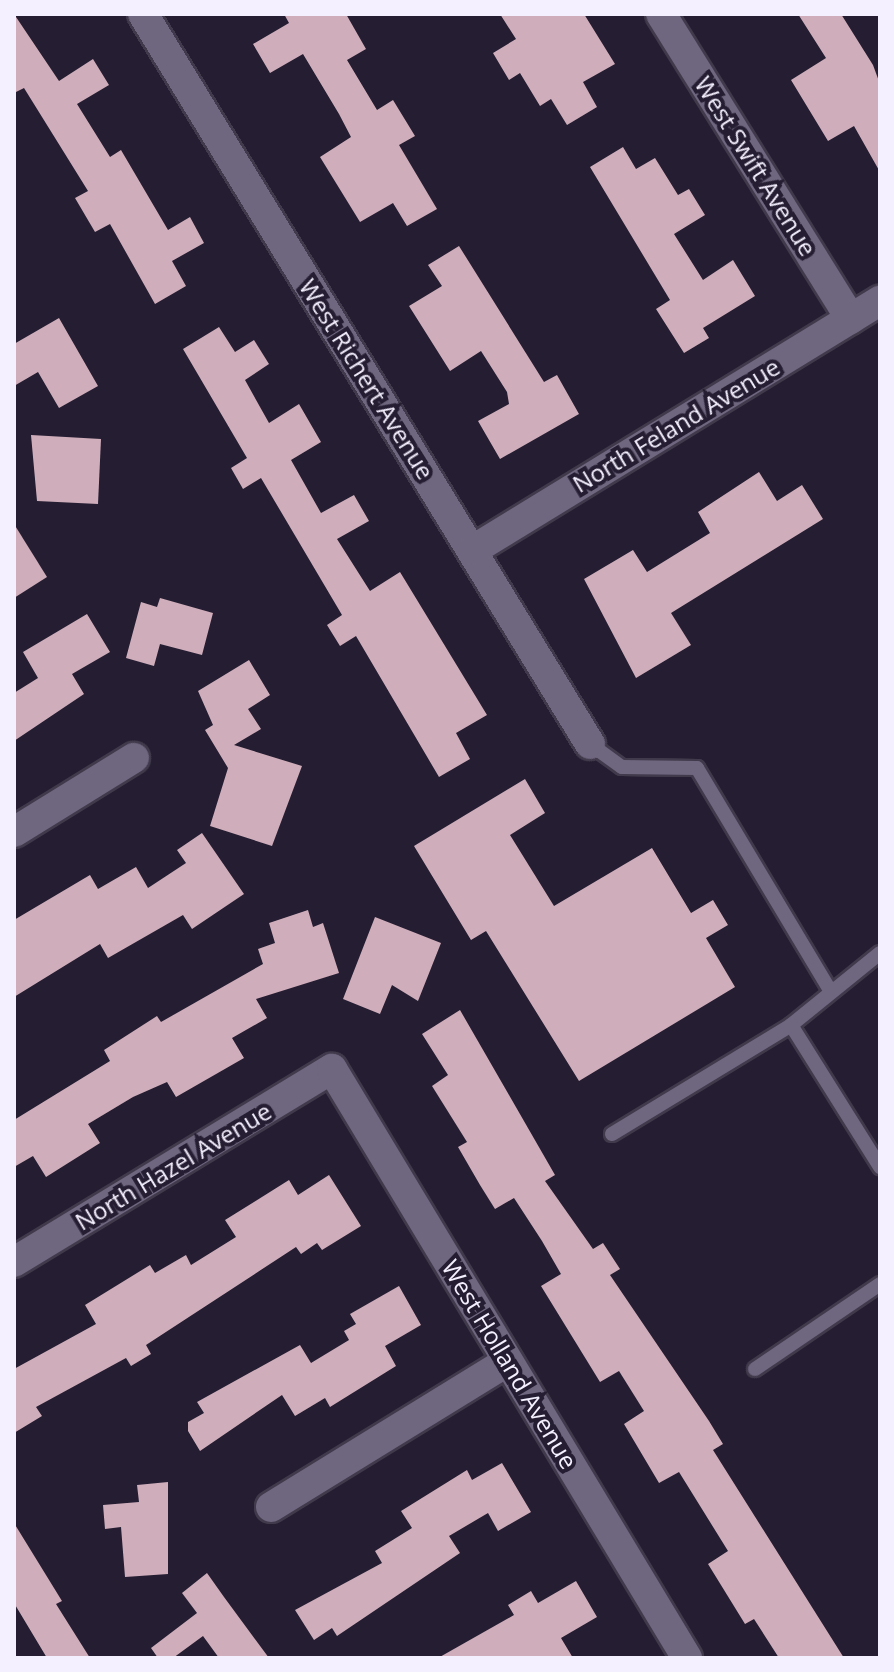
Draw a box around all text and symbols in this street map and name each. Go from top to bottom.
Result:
street label: West Swift Avenue [689,71,823,261]
street label: West Richert Avenue [294,274,440,484]
street label: North Feland Avenue [567,352,785,498]
street label: North Hazel Avenue [70,1096,276,1236]
street label: West Holland Avenue [436,1254,584,1474]

